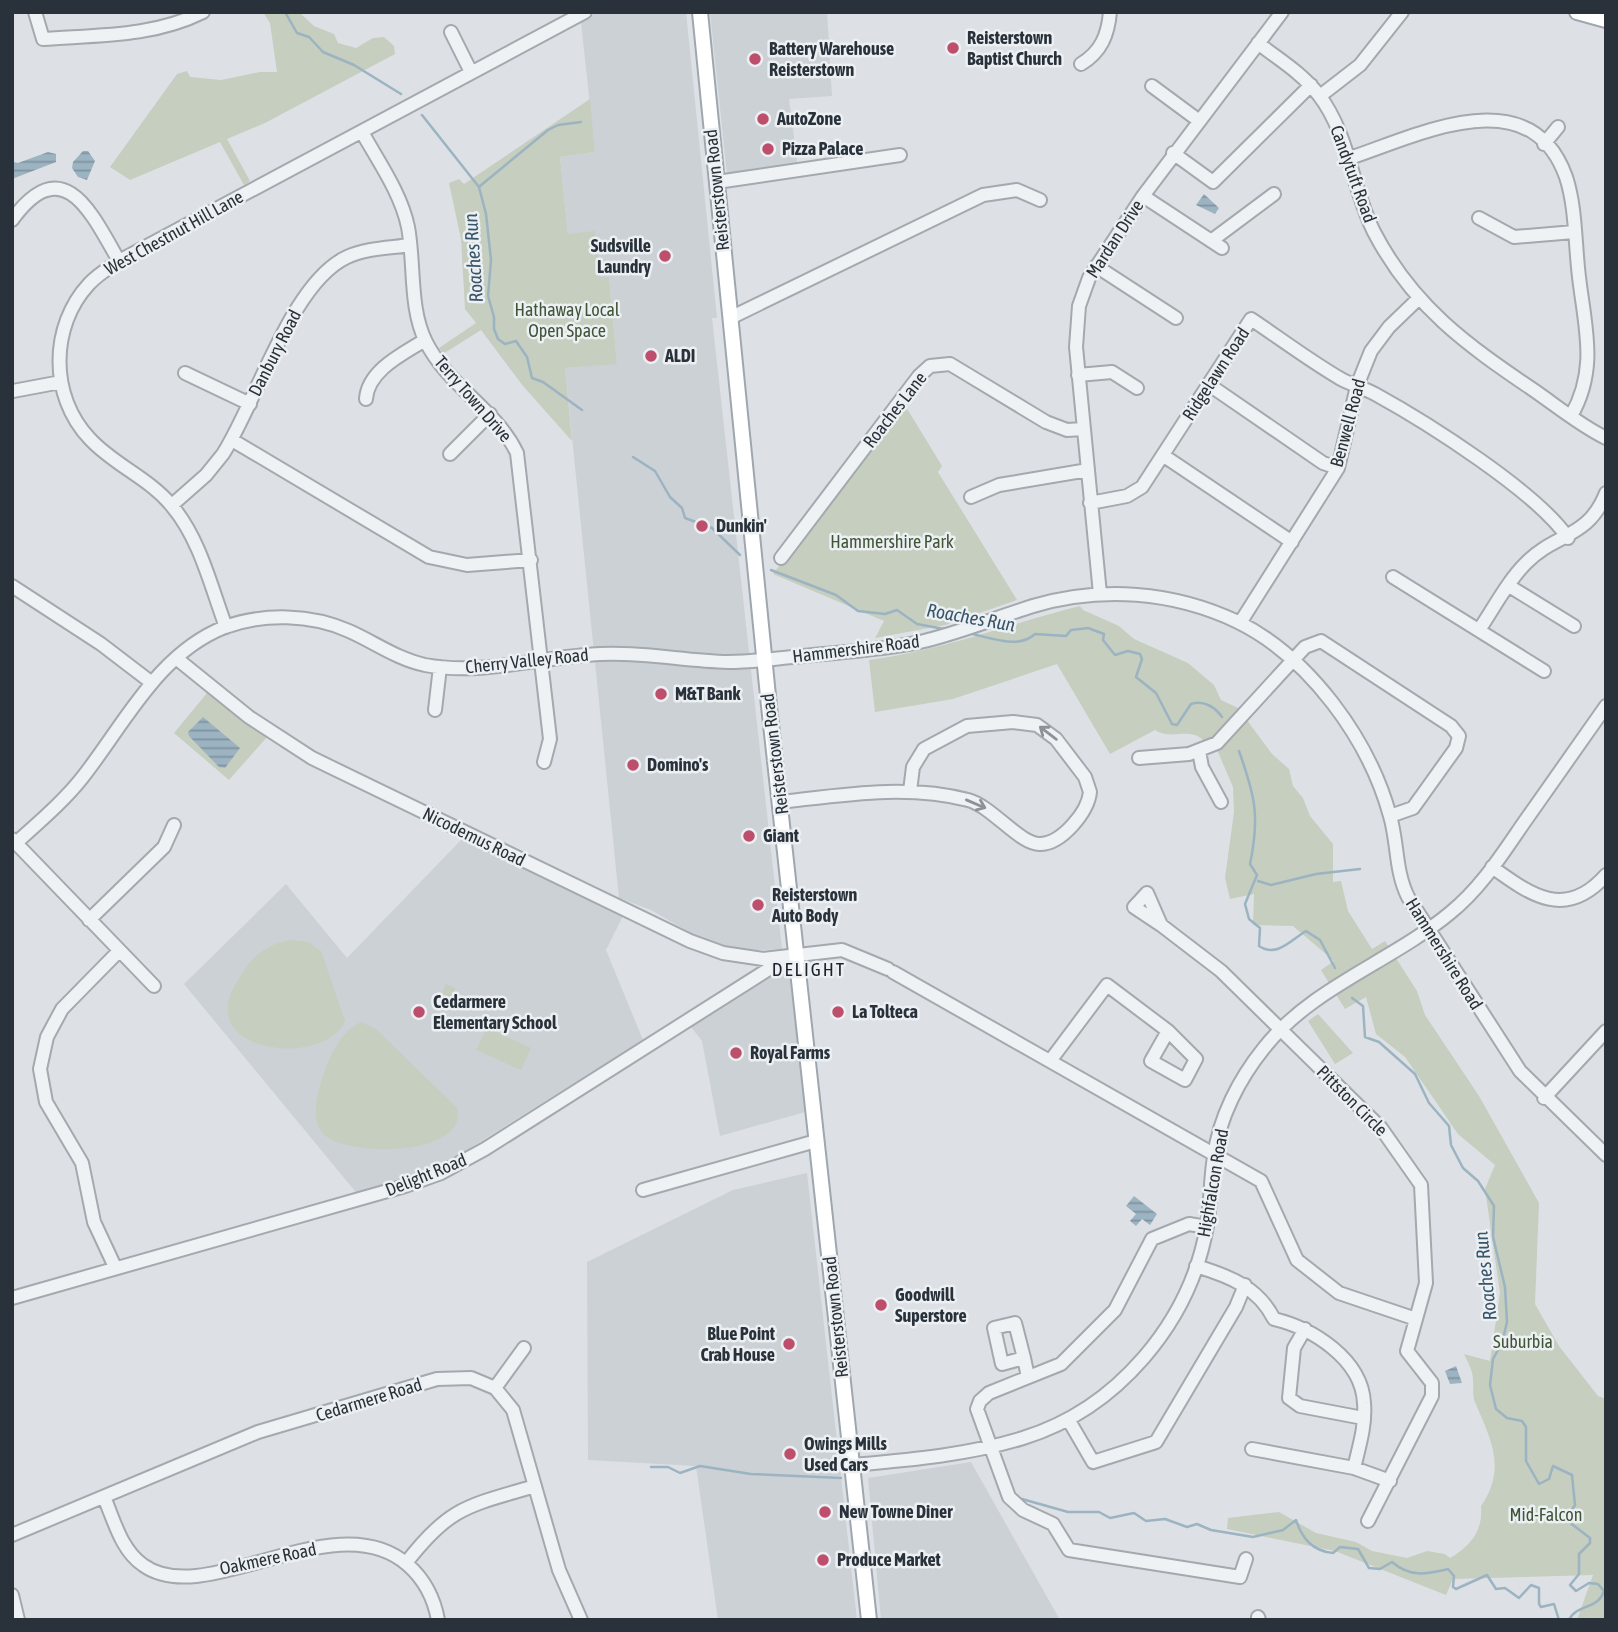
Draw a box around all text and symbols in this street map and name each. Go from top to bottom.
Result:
place label: Reisterstown Baptist Church [967,27,1062,69]
place label: Battery Warehouse Reisterstown [769,38,894,80]
marker: Reisterstown Baptist Church [945,40,961,56]
marker: Battery Warehouse Reisterstown [747,51,763,67]
place label: AutoZone [776,108,841,129]
marker: AutoZone [755,111,771,127]
street label: Candytuft Road [1326,122,1381,225]
street label: Reisterstown Road [700,128,733,252]
place label: Pizza Palace [782,138,863,159]
marker: Pizza Palace [760,141,776,157]
street label: West Chestnut Hill Lane [101,186,247,279]
street label: Mardan Drive [1082,196,1148,282]
water label: Roaches Run [459,213,487,303]
place label: Sudsville Laundry [591,235,652,277]
marker: Sudsville Laundry [657,248,673,264]
park label: Hathaway Local Open Space [514,299,620,341]
street label: Danbury Road [244,306,305,399]
street label: Ridgelawn Road [1178,323,1253,424]
place label: ALDI [664,345,695,366]
marker: ALDI [643,348,659,364]
street label: Terry Town Drive [430,351,517,446]
street label: Roaches Lane [858,368,931,452]
street label: Benwell Road [1326,376,1369,469]
place label: Dunkin' [716,515,767,536]
marker: Dunkin' [694,518,710,534]
park label: Hammershire Park [830,531,954,552]
water label: Roaches Run [925,598,1017,636]
street label: Hammershire Road [791,630,921,667]
street label: Cherry Valley Road [464,644,590,677]
place label: M&T Bank [675,683,741,704]
marker: M&T Bank [653,686,669,702]
street label: Reisterstown Road [757,692,792,816]
one-way arrow [1038,726,1057,741]
place label: Domino's [647,754,709,775]
marker: Domino's [625,757,641,773]
one-way arrow [965,798,986,811]
street label: Nicodemus Road [420,803,529,870]
place label: Giant [763,825,800,846]
marker: Giant [741,828,757,844]
place label: Reisterstown Auto Body [771,884,858,926]
street label: Hammershire Road [1402,894,1487,1013]
marker: Reisterstown Auto Body [750,897,766,913]
district label: DELIGHT [772,958,846,980]
place label: Cedarmere Elementary School [433,991,557,1033]
place label: La Tolteca [852,1001,918,1022]
marker: Cedarmere Elementary School [411,1004,427,1020]
marker: La Tolteca [830,1004,846,1020]
place label: Royal Farms [750,1042,831,1063]
marker: Royal Farms [728,1045,744,1061]
street label: Pittston Circle [1313,1061,1392,1140]
street label: Highfalcon Road [1193,1127,1232,1239]
street label: Delight Road [382,1149,469,1200]
water label: Roaches Run [1469,1230,1501,1322]
street label: Reisterstown Road [819,1255,852,1379]
place label: Goodwill Superstore [895,1284,967,1326]
marker: Goodwill Superstore [873,1297,889,1313]
place label: Blue Point Crab House [700,1323,776,1365]
park label: Suburbia [1493,1331,1553,1352]
marker: Blue Point Crab House [781,1336,797,1352]
street label: Cedarmere Road [313,1373,424,1426]
place label: Owings Mills Used Cars [804,1433,887,1475]
marker: Owings Mills Used Cars [782,1446,798,1462]
place label: New Towne Diner [839,1501,953,1522]
marker: New Towne Diner [817,1504,833,1520]
park label: Mid-Falcon [1510,1504,1582,1525]
street label: Oakmere Road [218,1538,318,1579]
place label: Produce Market [837,1549,942,1570]
marker: Produce Market [815,1552,831,1568]

